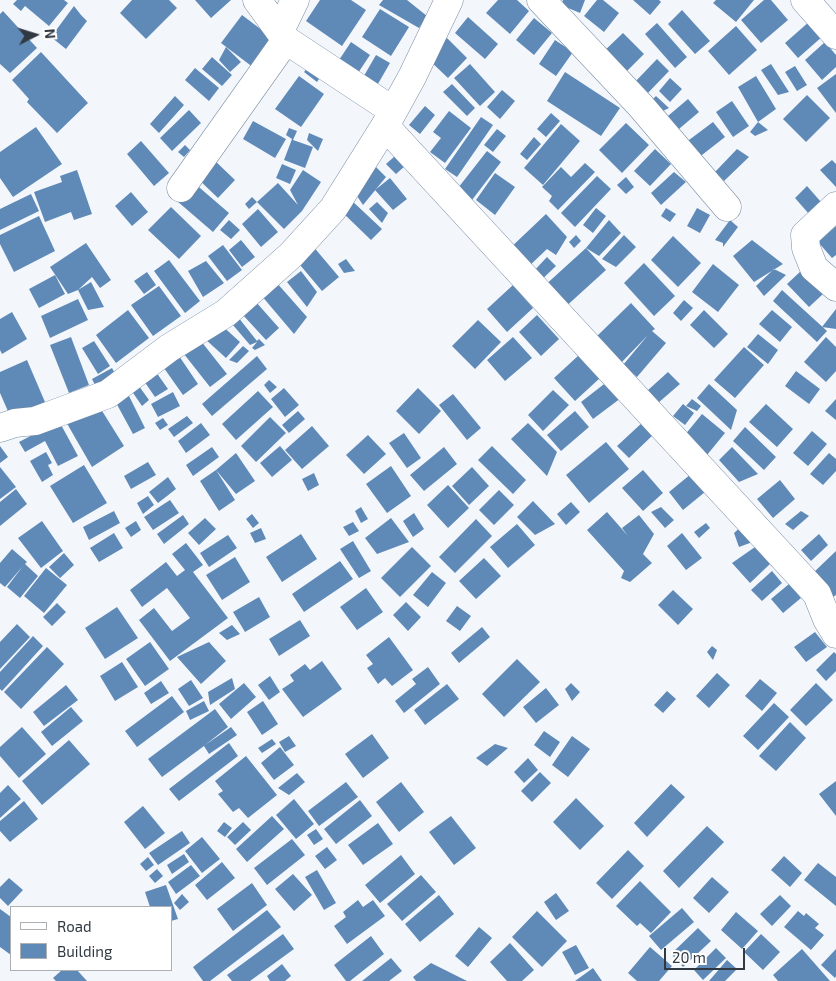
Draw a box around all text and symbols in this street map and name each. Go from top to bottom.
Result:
north arrow [10,10,60,60]
text: N [42,28,59,39]
legend [10,906,172,971]
text: Road [57,917,92,935]
scale bar [666,938,747,970]
text: Building [57,942,112,960]
text: 20 m [672,948,706,966]

